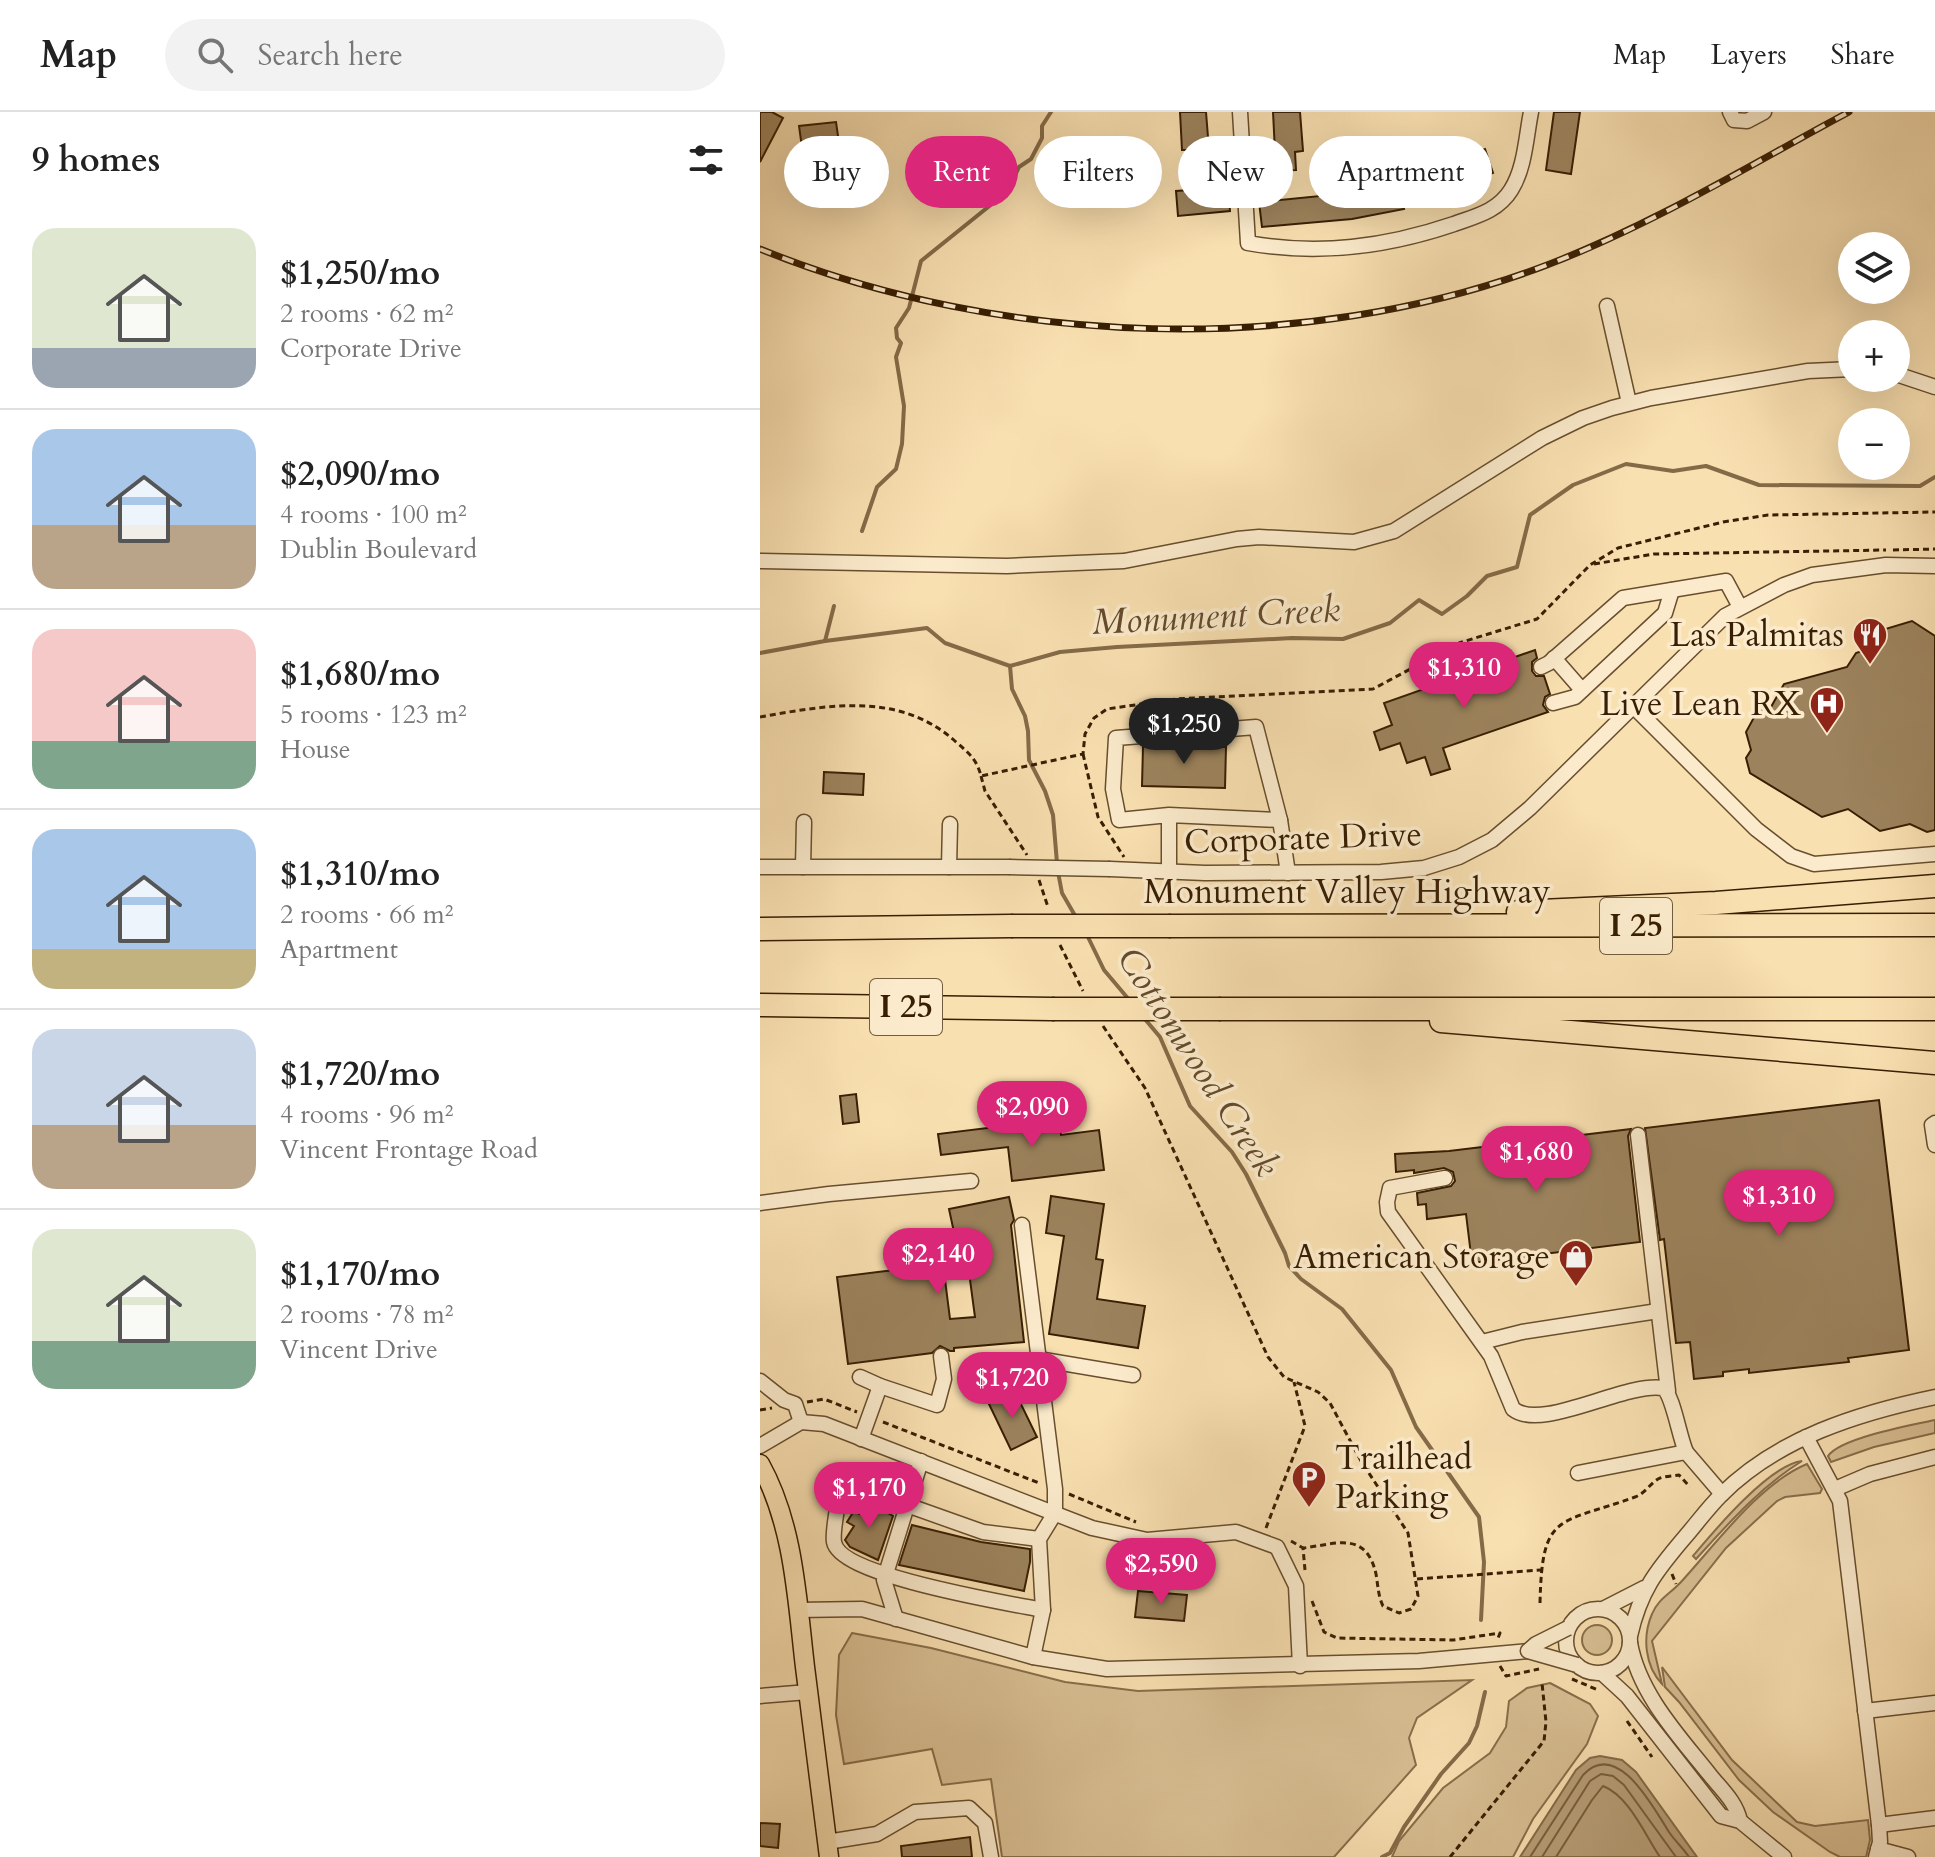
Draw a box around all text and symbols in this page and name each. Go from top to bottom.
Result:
search box [165,19,725,91]
text: Map [40,29,117,81]
icon: search [193,33,237,77]
text: Search here [257,35,403,76]
text: Map [1613,36,1666,74]
text: Layers [1710,36,1787,74]
text: Share [1831,36,1895,74]
chip: Buy [784,136,889,208]
chip: Rent [905,136,1018,208]
chip: Filters [1034,136,1162,208]
chip: New [1178,136,1293,208]
chip: Apartment [1309,136,1492,208]
text: 9 homes [32,137,160,183]
icon: filters [684,138,728,182]
map controls [1838,232,1910,480]
button: layers [1838,232,1910,304]
text: $1,250/mo [280,250,440,296]
icon: home [96,260,192,356]
text: 2 rooms · 62 m² [280,296,453,331]
button: + [1838,320,1910,392]
text: Corporate Drive [280,331,462,366]
button: − [1838,408,1910,480]
text: $2,090/mo [280,451,440,497]
icon: home [96,461,192,557]
text: 4 rooms · 100 m² [280,497,467,532]
text: Dublin Boulevard [280,532,477,567]
water label: Monument Creek [1091,585,1341,647]
place label: Las Palmitas [1670,612,1844,658]
restaurant icon: Las Palmitas [1851,616,1889,666]
pin: $1,310 [1399,642,1529,710]
text: $1,310 [1427,650,1501,685]
text: $1,680/mo [280,651,440,697]
icon: home [96,661,192,757]
place label: Live Lean RX [1600,681,1801,727]
hospital icon: Live Lean RX [1808,685,1846,735]
text: 5 rooms · 123 m² [280,697,467,732]
pin: $1,250 [1119,698,1249,766]
text: $1,250 [1147,706,1221,741]
text: House [280,732,351,767]
street label: Corporate Drive [1183,811,1423,865]
text: $1,310/mo [280,851,440,897]
icon: home [96,861,192,957]
street label: Monument Valley Highway [1144,869,1550,915]
text: 2 rooms · 66 m² [280,897,453,932]
road number: I 25 [1600,898,1672,954]
text: Apartment [280,932,398,967]
water label: Cottonwood Creek [1105,938,1291,1186]
road number: I 25 [870,979,942,1035]
text: $1,720/mo [280,1051,440,1097]
icon: home [96,1061,192,1157]
pin: $2,090 [967,1081,1097,1149]
text: $2,090 [995,1089,1069,1124]
text: 4 rooms · 96 m² [280,1097,453,1132]
pin: $1,680 [1471,1126,1601,1194]
text: Vincent Frontage Road [280,1132,538,1167]
text: $1,680 [1499,1134,1573,1169]
pin: $1,310 [1714,1170,1844,1238]
text: $1,310 [1742,1178,1816,1213]
pin: $2,140 [873,1228,1003,1296]
place label: American Storage [1293,1234,1550,1280]
text: $2,140 [901,1236,975,1271]
shop icon: American Storage [1557,1238,1595,1288]
text: $1,170/mo [280,1251,440,1297]
icon: home [96,1261,192,1357]
text: 2 rooms · 78 m² [280,1297,453,1332]
text: Vincent Drive [280,1332,438,1367]
pin: $1,720 [947,1352,1077,1420]
text: $1,720 [975,1360,1049,1395]
place label: Trailhead Parking [1335,1435,1472,1520]
parking icon: Trailhead Parking [1290,1459,1328,1509]
pin: $1,170 [804,1462,934,1530]
text: $1,170 [832,1470,906,1505]
pin: $2,590 [1096,1538,1226,1606]
text: $2,590 [1124,1546,1198,1581]

